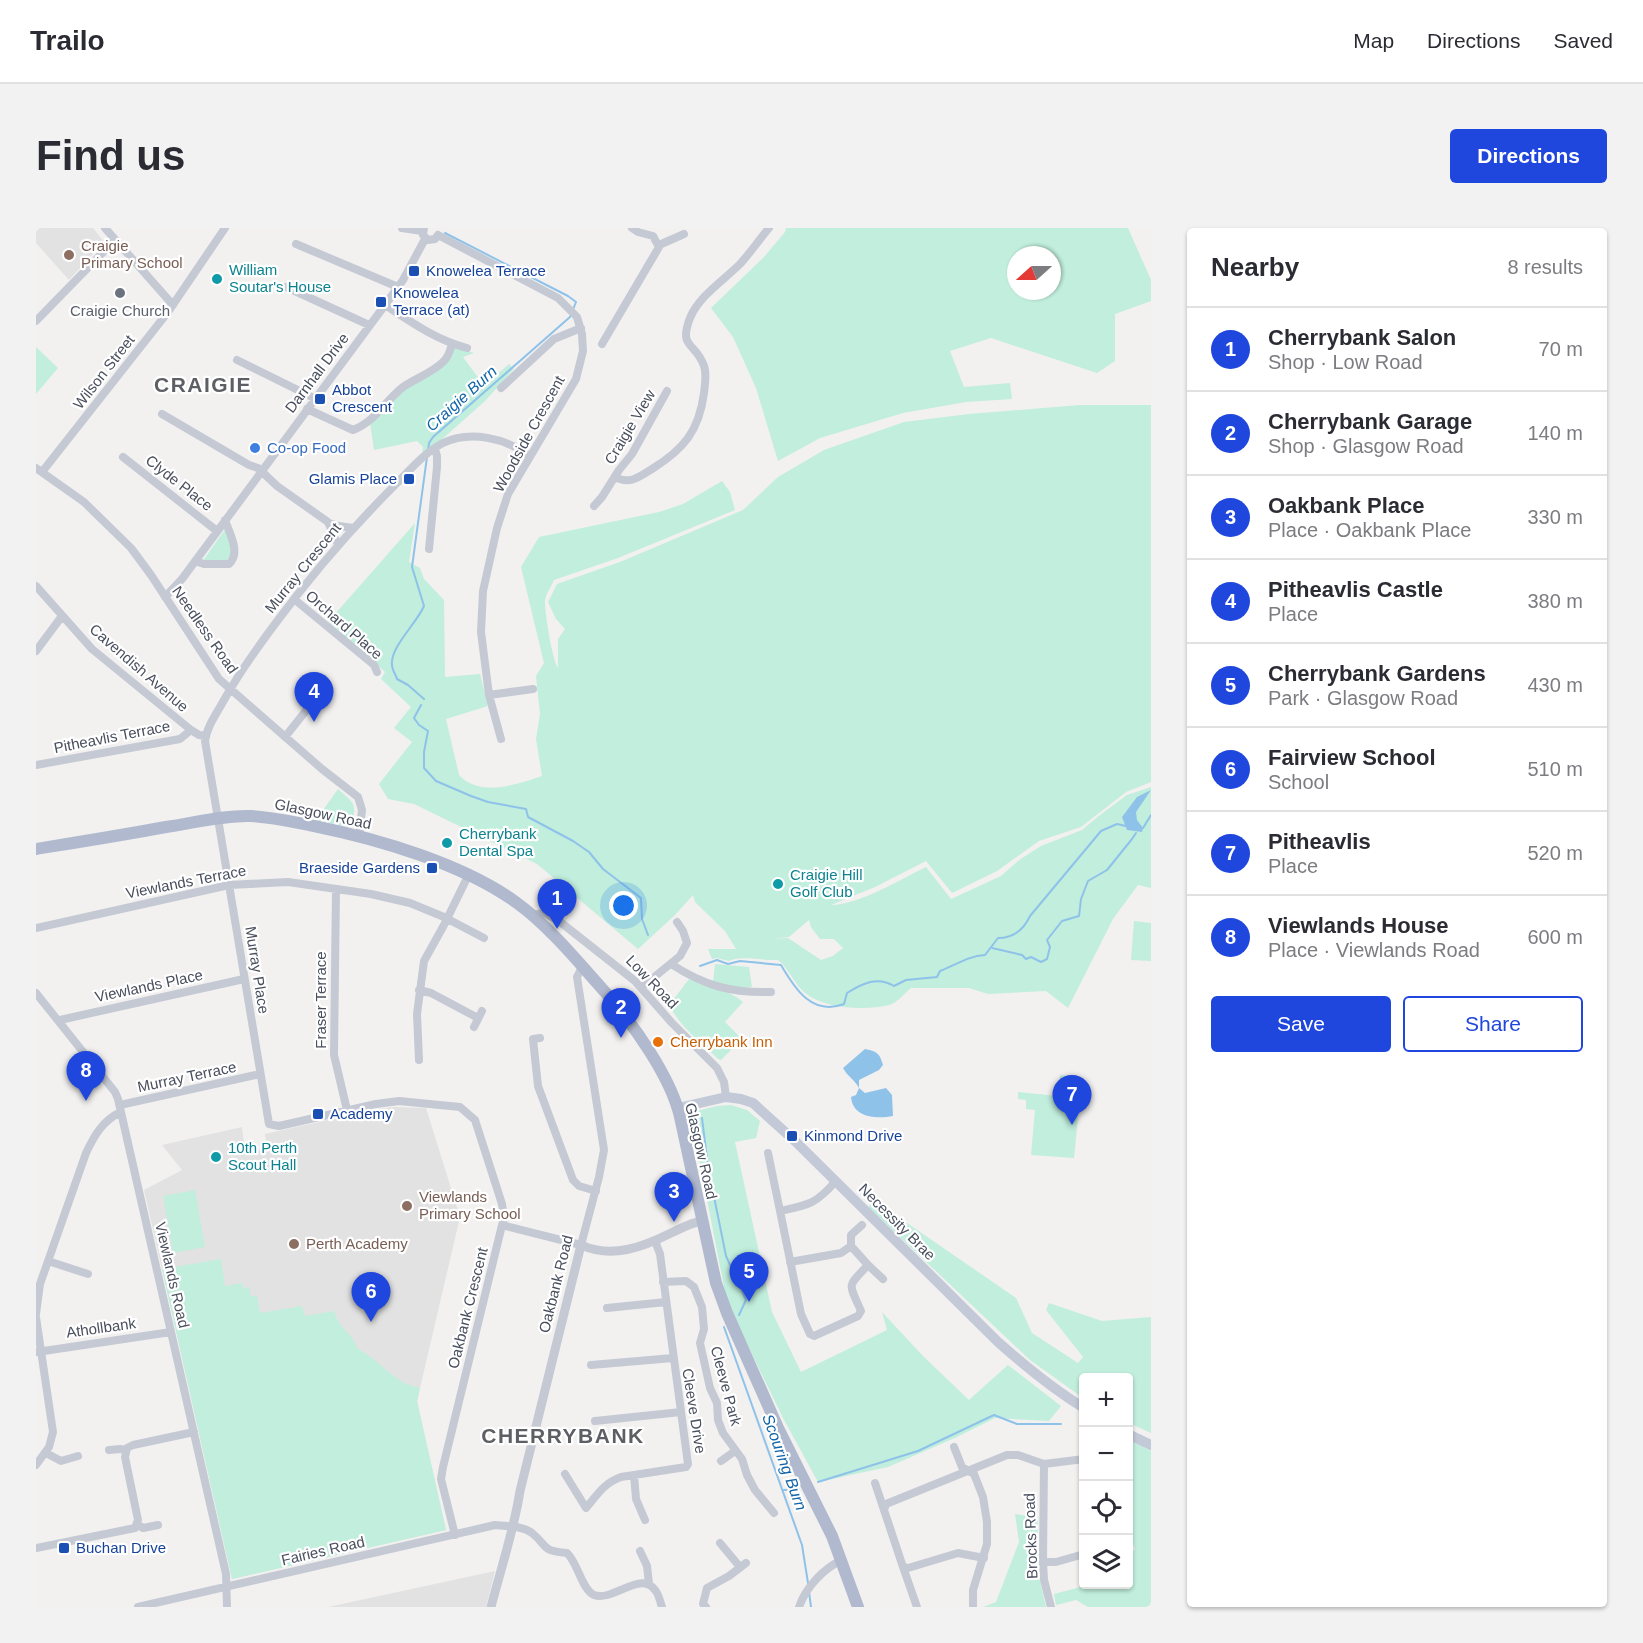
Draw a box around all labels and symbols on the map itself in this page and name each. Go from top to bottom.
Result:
place label: Craigie Primary School [81,237,183,271]
north arrow [1007,246,1061,300]
marker: Craigie Primary School [62,248,76,262]
place label: William Soutar's House [229,261,331,295]
place label: Knowelea Terrace [426,262,546,279]
marker: Knowelea Terrace [407,264,421,278]
marker: William Soutar's House [210,272,224,286]
place label: Knowelea Terrace (at) [393,284,470,318]
marker: Craigie Church [113,286,127,300]
marker: Knowelea Terrace (at) [374,295,388,309]
place label: Craigie Church [70,302,170,319]
street label: Darnhall Drive [281,330,352,416]
street label: Wilson Street [69,331,138,412]
water label: Craigie Burn [423,362,500,434]
street label: Woodside Crescent [489,372,568,495]
district label: CRAIGIE [154,373,252,396]
place label: Abbot Crescent [332,381,393,415]
street label: Craigie View [601,386,659,467]
marker: Abbot Crescent [313,392,327,406]
place label: Co-op Food [267,439,346,456]
marker: Co-op Food [248,441,262,455]
street label: Clyde Place [143,451,216,514]
place label: Glamis Place [309,470,397,487]
marker: Glamis Place [402,472,416,486]
street label: Murray Crescent [261,519,345,616]
street label: Needless Road [169,583,242,677]
street label: Orchard Place [303,587,386,662]
street label: Cavendish Avenue [87,620,192,715]
pin: 4 [294,672,334,722]
street label: Pitheavlis Terrace [52,717,172,756]
street label: Glasgow Road [273,795,373,832]
place label: Cherrybank Dental Spa [459,825,537,859]
marker: Cherrybank Dental Spa [440,836,454,850]
place label: Braeside Gardens [299,859,420,876]
marker: Braeside Gardens [425,861,439,875]
street label: Viewlands Terrace [124,862,247,901]
place label: Craigie Hill Golf Club [790,866,863,900]
marker: Craigie Hill Golf Club [771,877,785,891]
pin: 1 [538,880,576,929]
your location [609,891,638,920]
street label: Murray Place [242,925,273,1015]
street label: Fraser Terrace [312,951,329,1049]
street label: Low Road [623,951,682,1012]
street label: Viewlands Place [93,966,204,1005]
pin: 2 [602,988,640,1038]
place label: Cherrybank Inn [670,1033,773,1050]
marker: Cherrybank Inn [651,1035,665,1049]
pin: 8 [67,1052,106,1101]
street label: Murray Terrace [136,1058,238,1095]
pin: 7 [1052,1076,1092,1125]
street label: Glasgow Road [682,1101,721,1201]
place label: Academy [330,1105,393,1122]
marker: Academy [311,1107,325,1121]
place label: Kinmond Drive [804,1127,902,1144]
marker: Kinmond Drive [785,1129,799,1143]
place label: 10th Perth Scout Hall [228,1139,297,1173]
marker: 10th Perth Scout Hall [209,1150,223,1164]
pin: 3 [654,1172,694,1222]
street label: Necessity Brae [856,1180,939,1263]
place label: Viewlands Primary School [419,1188,521,1222]
marker: Viewlands Primary School [400,1199,414,1213]
street label: Viewlands Road [152,1220,193,1329]
street label: Oakbank Road [535,1233,576,1334]
place label: Perth Academy [306,1235,408,1252]
marker: Perth Academy [287,1237,301,1251]
street label: Oakbank Crescent [444,1245,491,1370]
pin: 5 [730,1252,768,1302]
pin: 6 [352,1272,390,1322]
street label: Athollbank [65,1314,137,1341]
street label: Cleeve Park [708,1344,745,1428]
street label: Cleeve Drive [679,1367,710,1455]
water label: Scouring Burn [759,1412,810,1513]
district label: CHERRYBANK [481,1424,645,1447]
street label: Brocks Road [1021,1493,1040,1579]
street label: Fairies Road [280,1533,366,1568]
place label: Buchan Drive [76,1539,166,1556]
marker: Buchan Drive [57,1541,71,1555]

